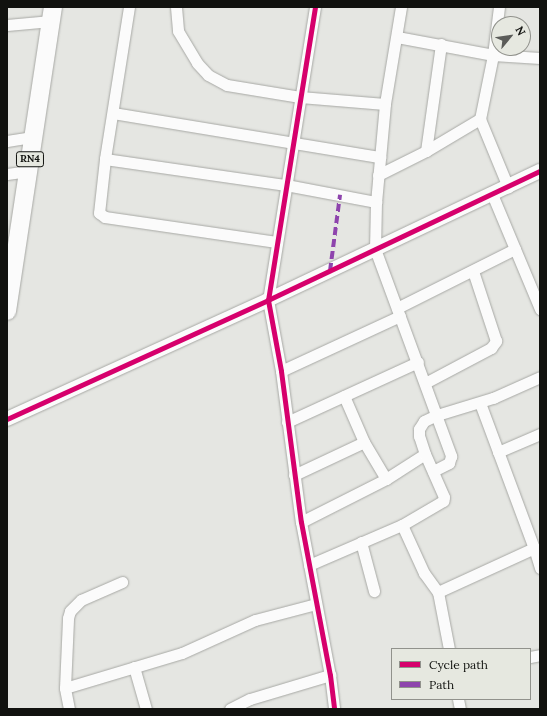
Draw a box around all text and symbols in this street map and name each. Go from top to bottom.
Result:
north arrow [491,16,531,56]
text: N [512,24,529,38]
road number: RN4 [15,151,45,167]
legend [391,648,531,700]
text: Cycle path [429,657,488,672]
text: Path [429,677,454,692]

